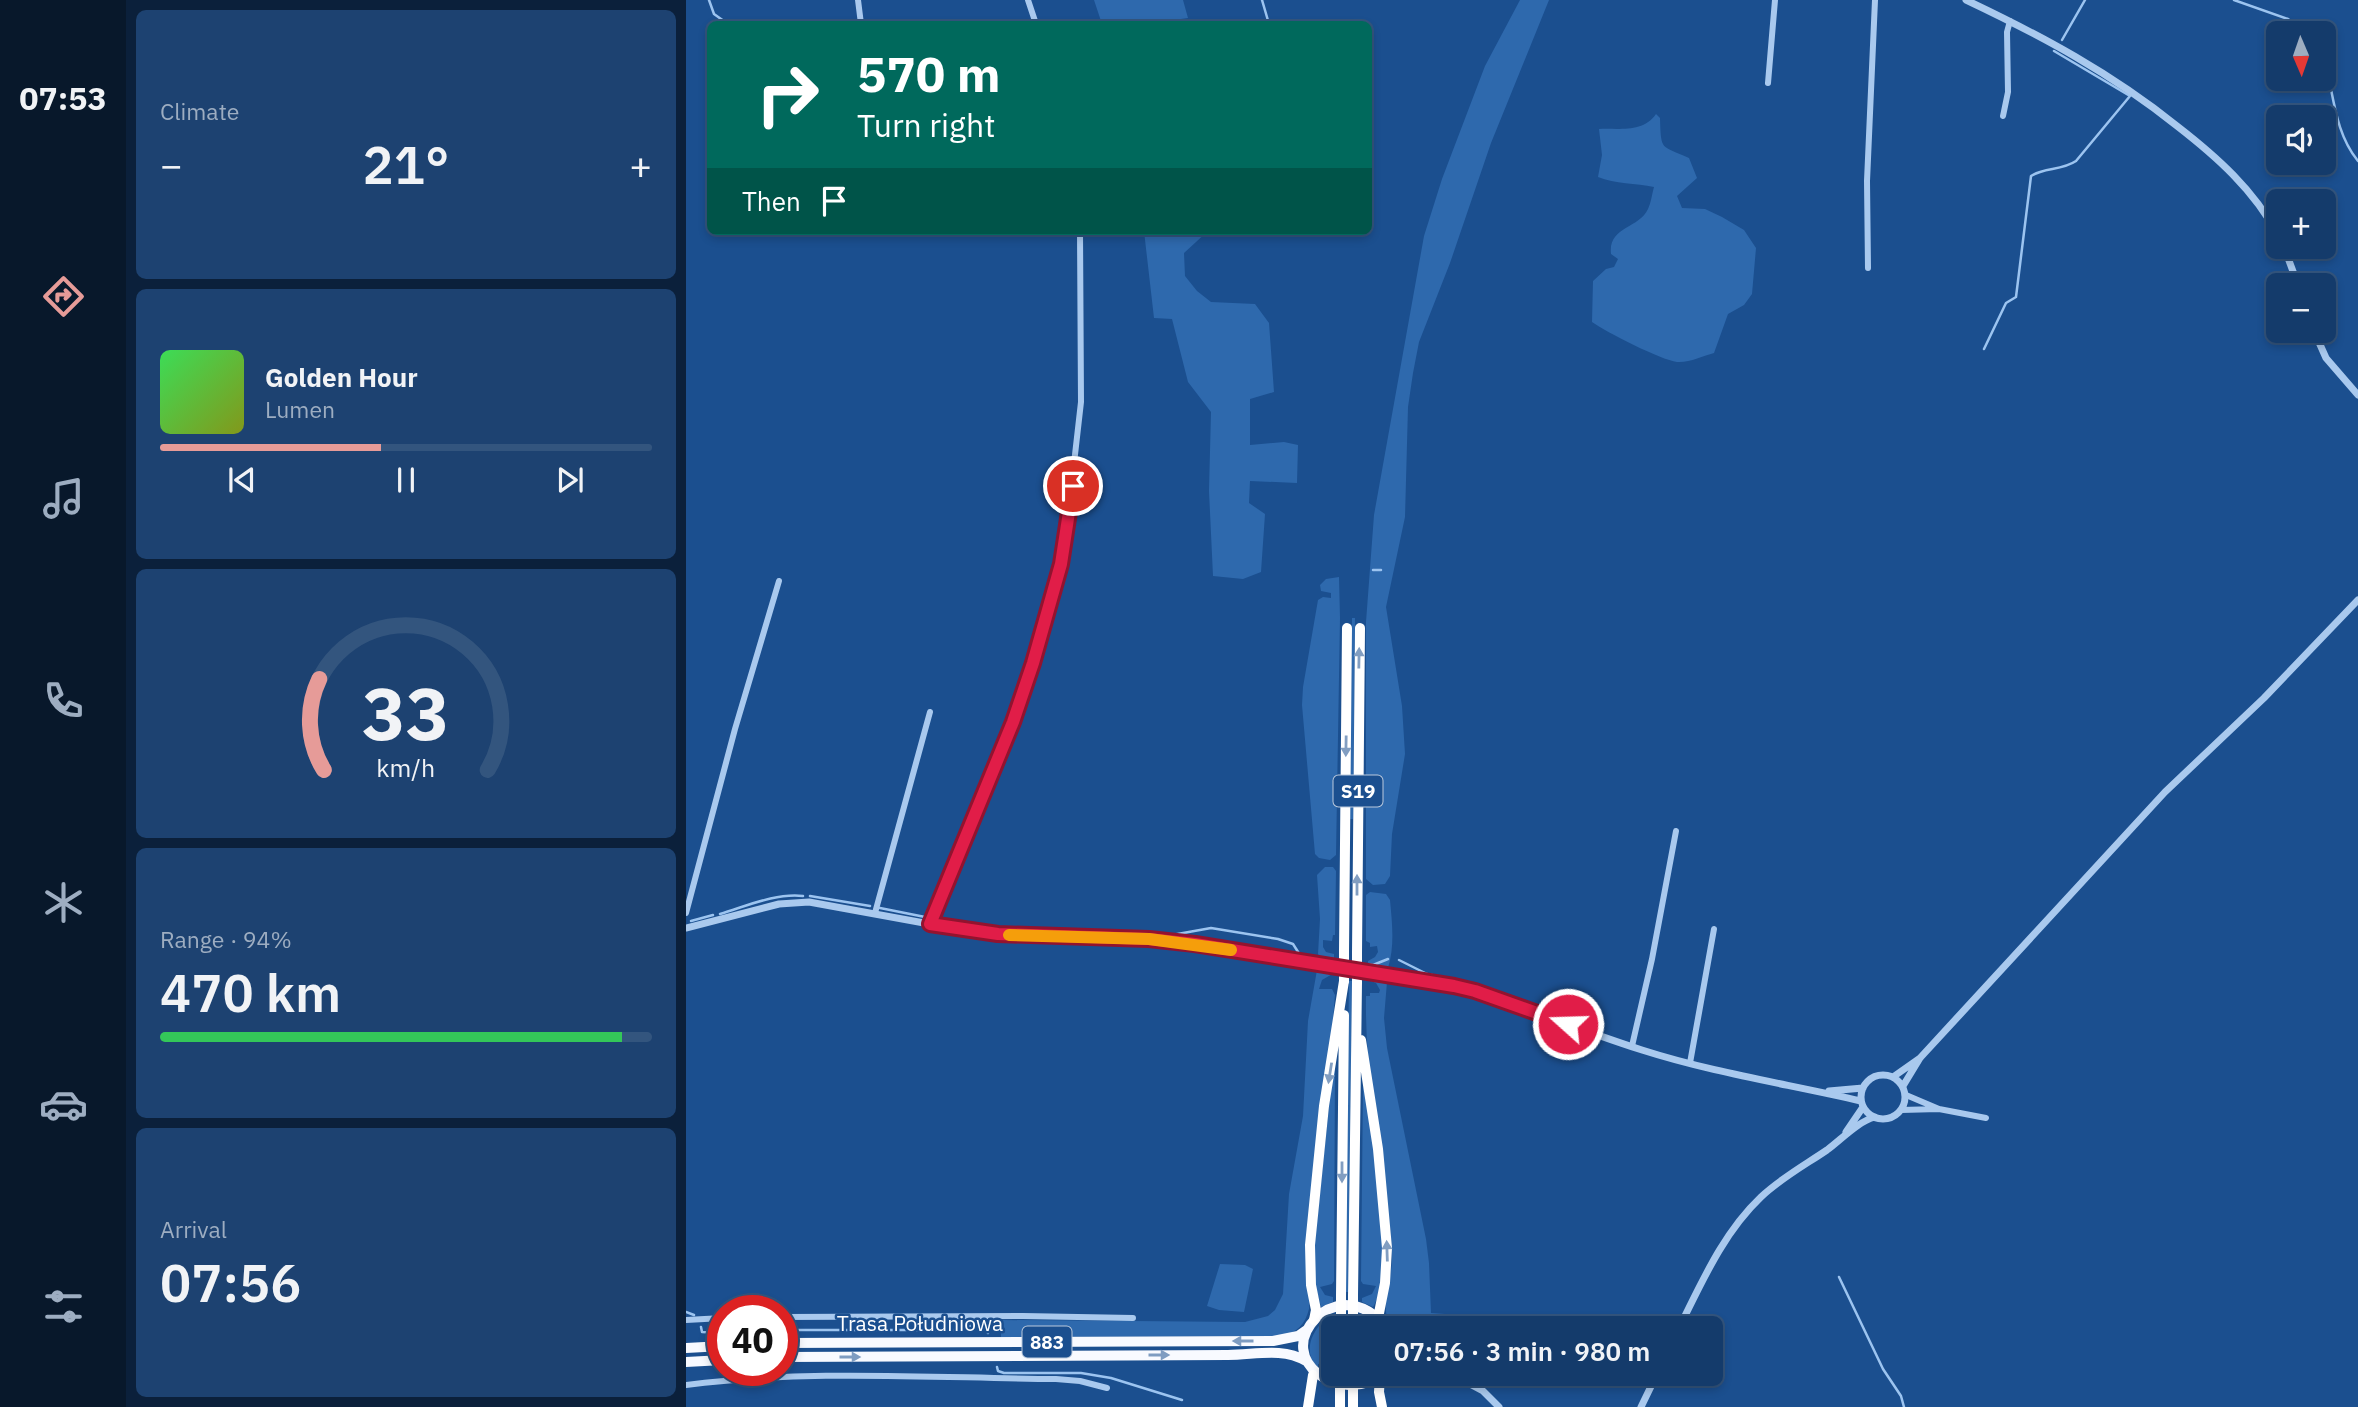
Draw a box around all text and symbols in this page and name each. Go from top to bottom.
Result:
north arrow [2266,21,2336,91]
map controls [2266,21,2336,343]
text: 570 m [857,42,1001,105]
icon: right [742,49,833,140]
text: 07:53 [19,77,107,119]
text: Climate [160,96,239,126]
text: Turn right [857,104,995,146]
button: sound [2266,105,2336,175]
text: 21° [363,131,449,198]
text: − [160,140,183,189]
text: + [629,140,652,189]
icon: arrive [815,182,853,220]
text: Then [742,184,801,218]
button: + [2266,189,2336,259]
icon: directions [39,272,88,321]
button: − [2266,273,2336,343]
text: Golden Hour [265,360,418,394]
text: Lumen [265,394,335,424]
pin [1043,456,1103,516]
icon: previous [223,461,261,499]
icon: pause [387,461,425,499]
icon: next [551,461,589,499]
icon: arrive [1054,467,1092,505]
icon: music [39,474,88,523]
one-way arrow [1353,646,1365,668]
text: 33 [362,665,450,760]
icon: phone [39,676,88,725]
one-way arrow [1341,735,1352,757]
text: km/h [377,750,435,783]
road number: S19 [1334,776,1382,806]
one-way arrow [1351,874,1363,896]
icon: climate [39,878,88,927]
text: Range · 94% [160,924,292,954]
text: 470 km [160,959,341,1026]
position arrow [1531,987,1605,1061]
one-way arrow [1324,1062,1335,1084]
icon: car [39,1080,88,1129]
one-way arrow [1336,1161,1348,1183]
text: Arrival [160,1214,227,1244]
one-way arrow [1381,1239,1393,1261]
text: 07:56 [160,1249,301,1316]
icon: filters [39,1282,88,1331]
speed limit sign: 40 [707,1295,798,1386]
street label: Trasa Południowa [837,1309,1003,1337]
road number: 883 [1022,1326,1072,1358]
text: 07:56 · 3 min · 980 m [1394,1334,1650,1368]
one-way arrow [1231,1335,1253,1347]
one-way arrow [1149,1349,1171,1361]
one-way arrow [840,1351,862,1363]

